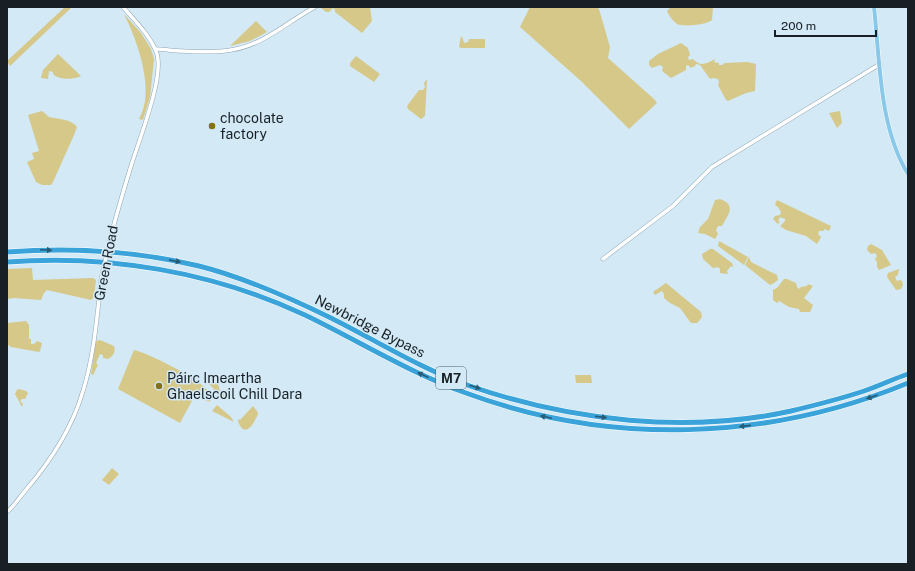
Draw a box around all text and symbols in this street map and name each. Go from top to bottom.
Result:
scale bar [775,12,876,38]
text: 200 m [781,19,816,33]
place label: chocolate factory [220,110,284,142]
marker: chocolate factory [207,121,217,131]
street label: Green Road [91,224,121,302]
one-way arrow [40,246,52,253]
one-way arrow [169,259,181,265]
street label: Newbridge Bypass [312,291,428,361]
road number: M7 [436,367,466,389]
place label: Páirc Imeartha Ghaelscoil Chill Dara [167,370,302,402]
one-way arrow [417,372,429,378]
marker: Páirc Imeartha Ghaelscoil Chill Dara [154,381,164,391]
one-way arrow [469,384,481,390]
one-way arrow [865,394,877,400]
one-way arrow [540,413,552,419]
one-way arrow [595,414,607,420]
one-way arrow [739,423,751,429]

